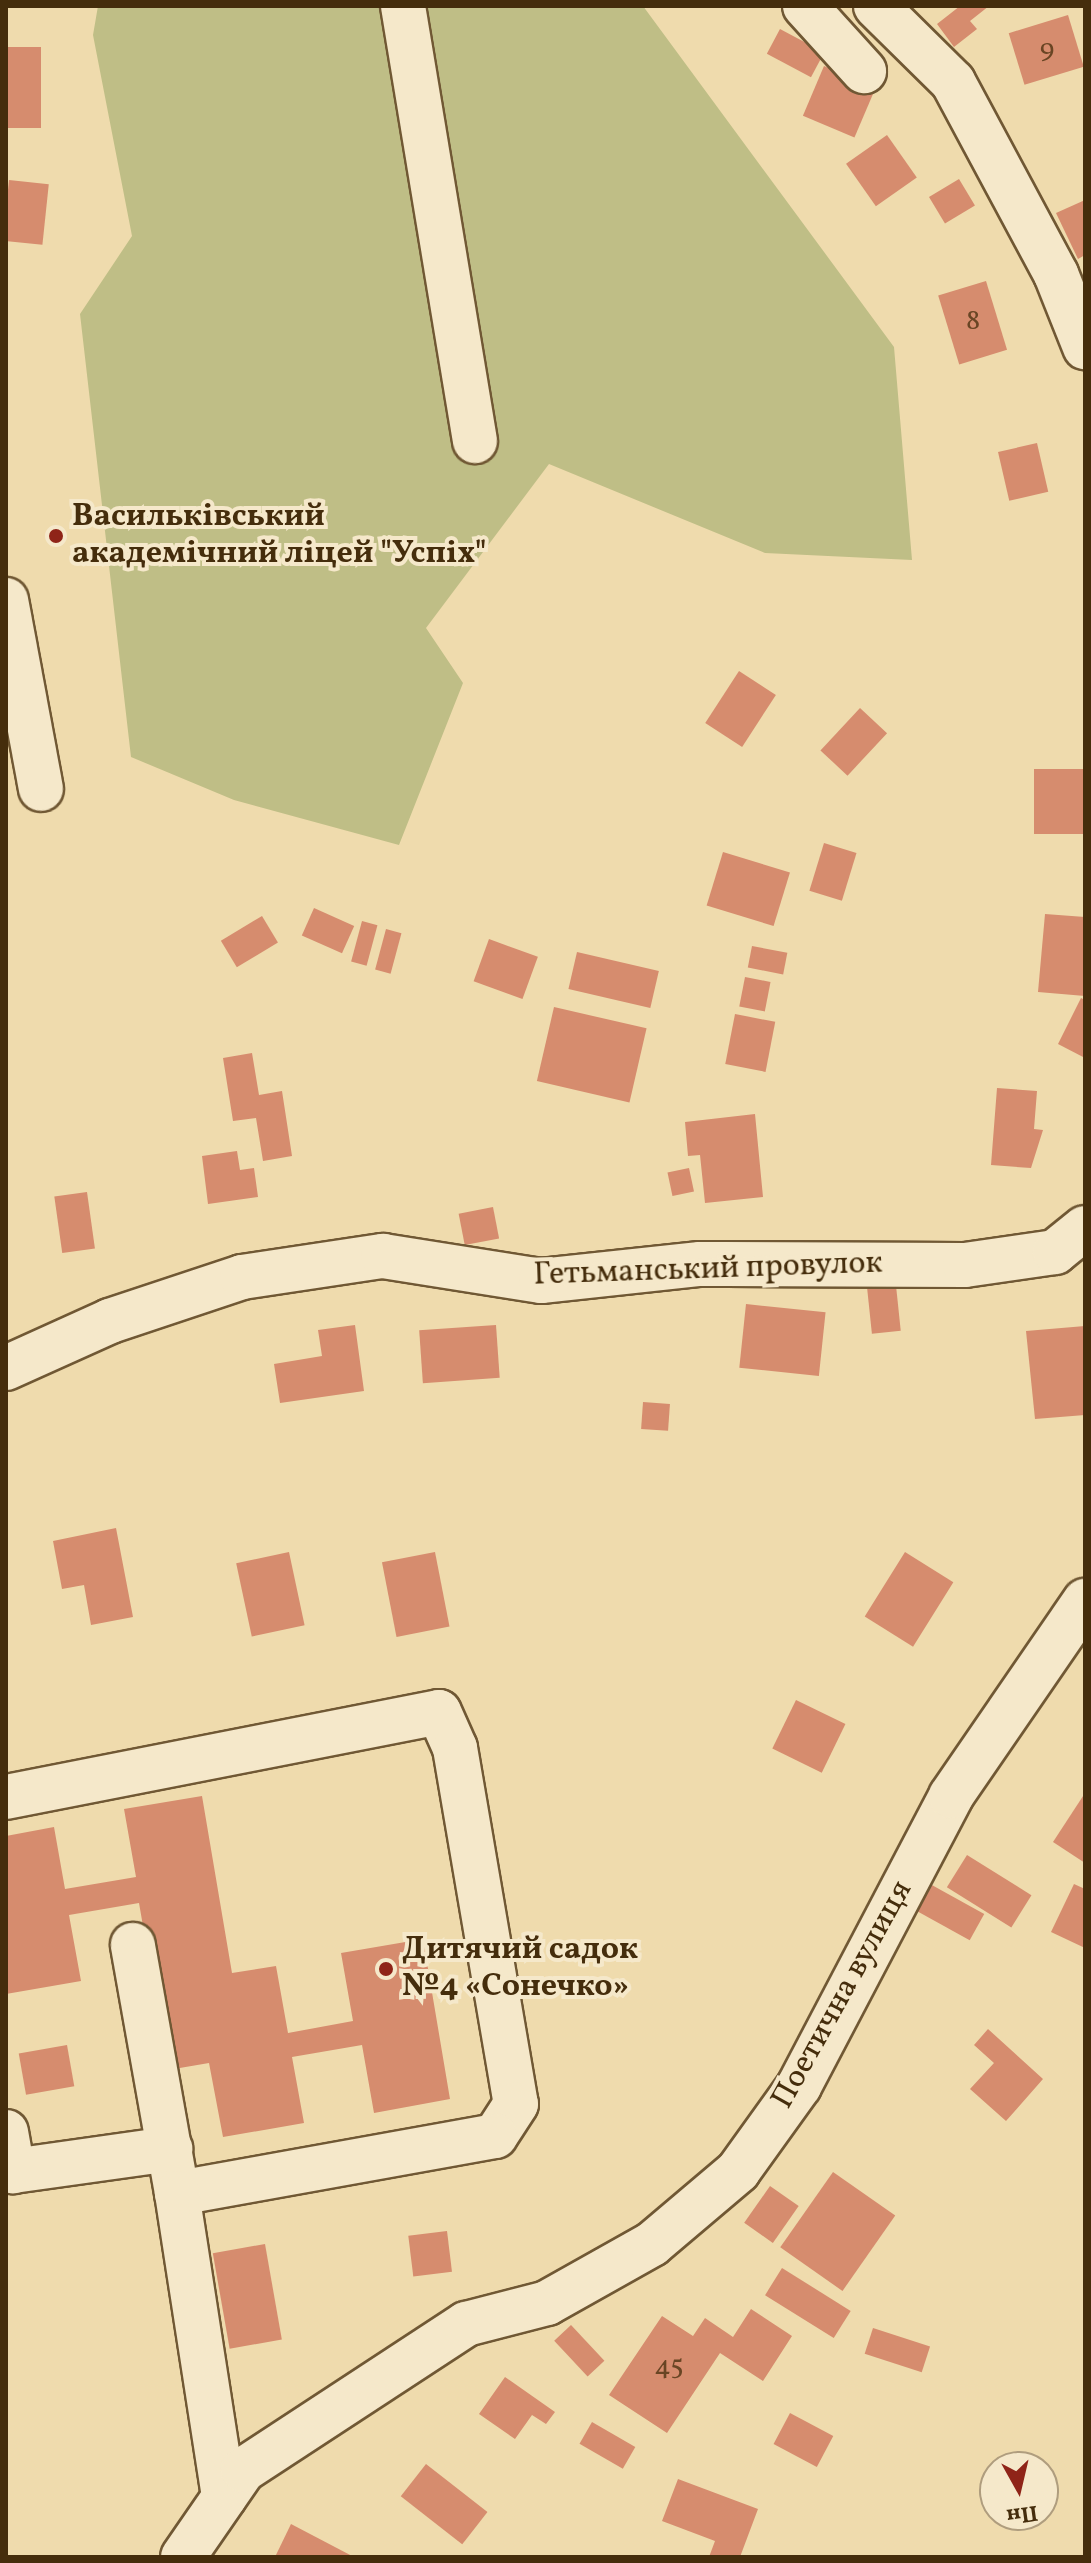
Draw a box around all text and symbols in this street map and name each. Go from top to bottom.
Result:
house number: 9 [1040,33,1054,67]
house number: 8 [966,305,980,339]
place label: Васильківський академічний ліцей "Успіх" [72,499,487,574]
marker: Васильківський академічний ліцей "Успіх" [47,527,65,545]
street label: Гетьманський провулок [533,1245,883,1295]
street label: Поетична вулиця [764,1874,922,2116]
place label: Дитячий садок №4 «Сонечко» [402,1932,638,2007]
marker: Дитячий садок №4 «Сонечко» [377,1960,395,1978]
house number: 45 [654,2350,684,2384]
north arrow [979,2451,1059,2531]
text: Пн [1005,2496,1040,2531]

